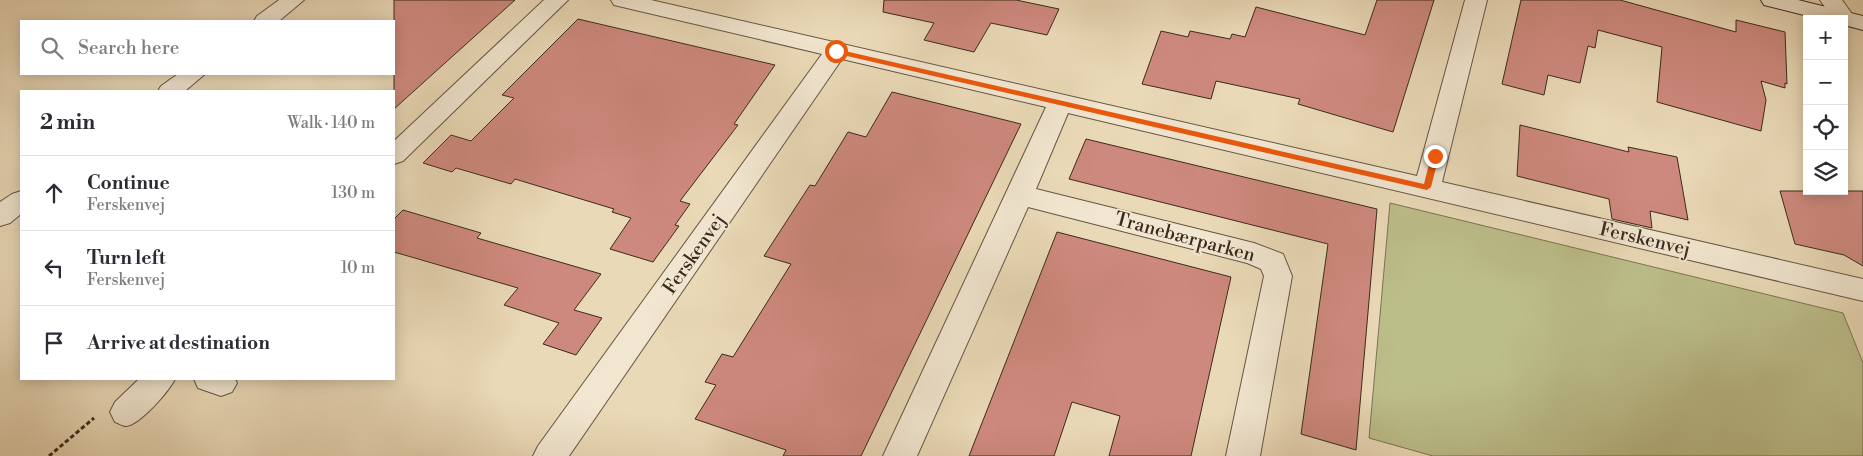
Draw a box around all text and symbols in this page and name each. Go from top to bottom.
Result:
map controls [1803,15,1848,195]
button: + [1803,15,1848,60]
search box [20,20,395,75]
icon: search [38,34,66,62]
text: Search here [78,36,179,60]
route start [825,40,848,63]
button: − [1803,60,1848,105]
button: locate [1803,105,1848,150]
text: 2 min [40,110,95,136]
text: Walk · 140 m [287,113,375,133]
route end [1424,145,1447,168]
button: layers [1803,150,1848,195]
text: Continue [87,171,170,195]
icon: ahead [40,179,68,207]
text: 130 m [331,183,375,203]
text: Ferskenvej [87,195,165,215]
street label: Tranebærparken [1112,207,1258,267]
street label: Ferskenvej [658,209,730,299]
street label: Ferskenvej [1597,217,1693,261]
text: Turn left [87,246,166,270]
icon: left [40,254,68,282]
text: 10 m [341,258,375,278]
text: Ferskenvej [87,270,165,290]
icon: arrive [40,329,68,357]
text: Arrive at destination [87,331,270,355]

